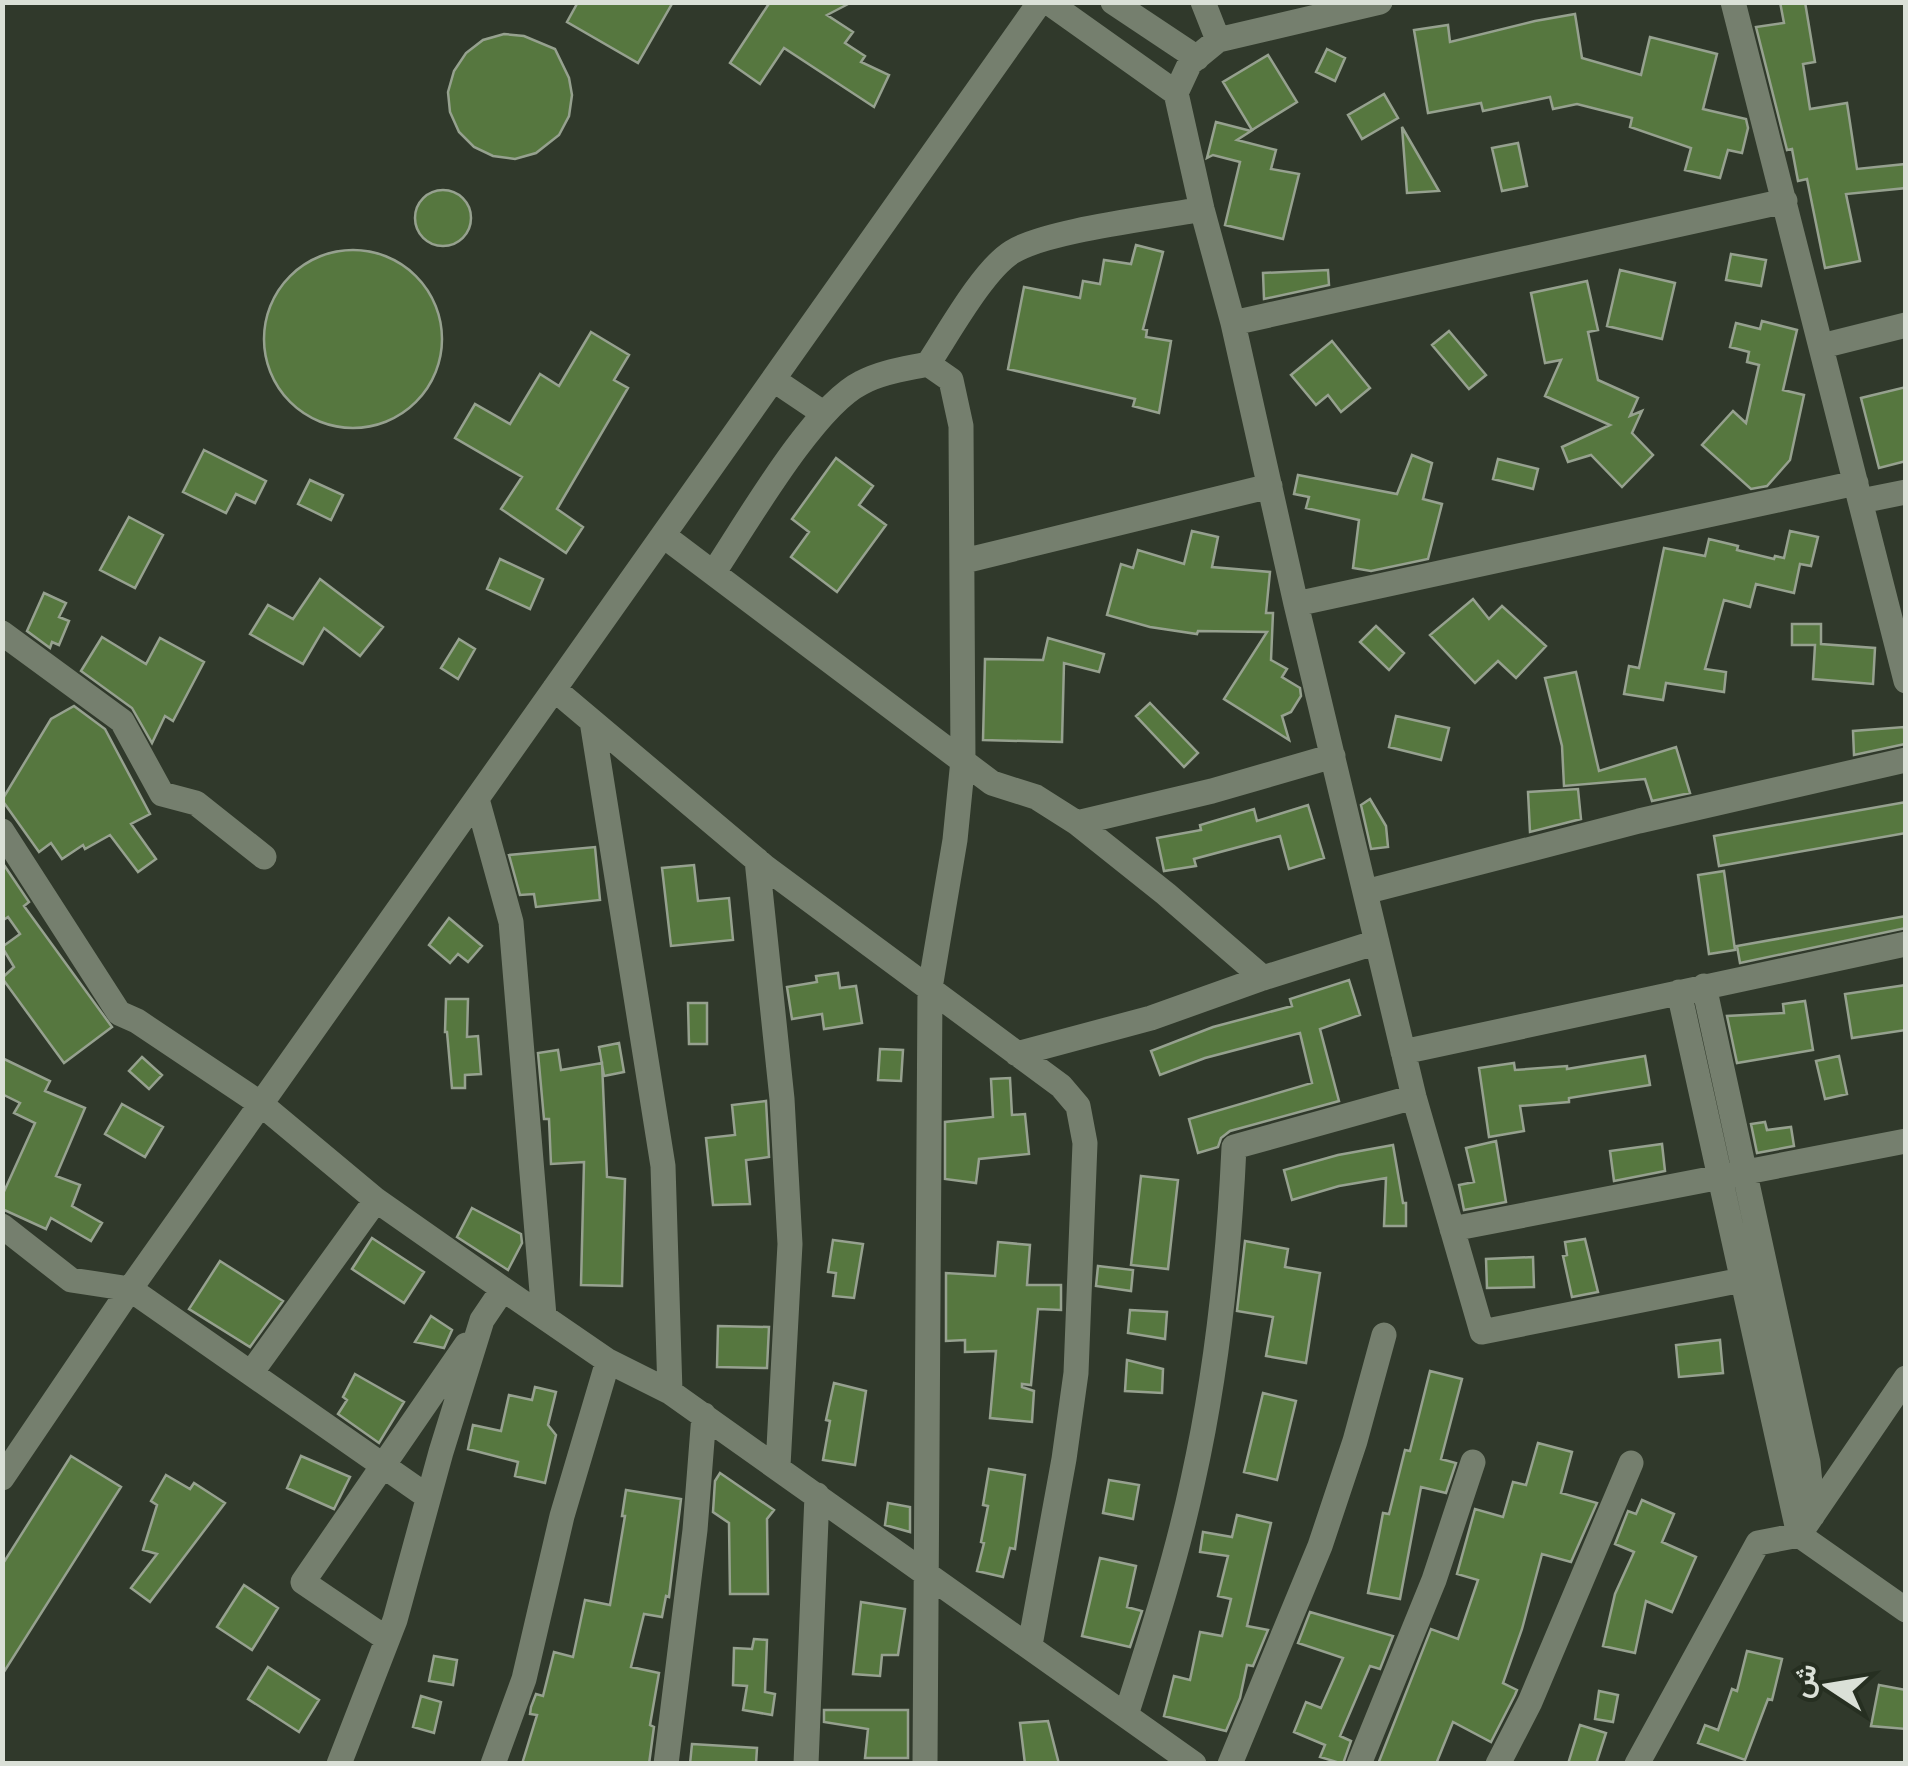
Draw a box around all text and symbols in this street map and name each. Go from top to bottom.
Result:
north arrow [1778,1636,1878,1736]
text: ش [1781,1660,1825,1701]

